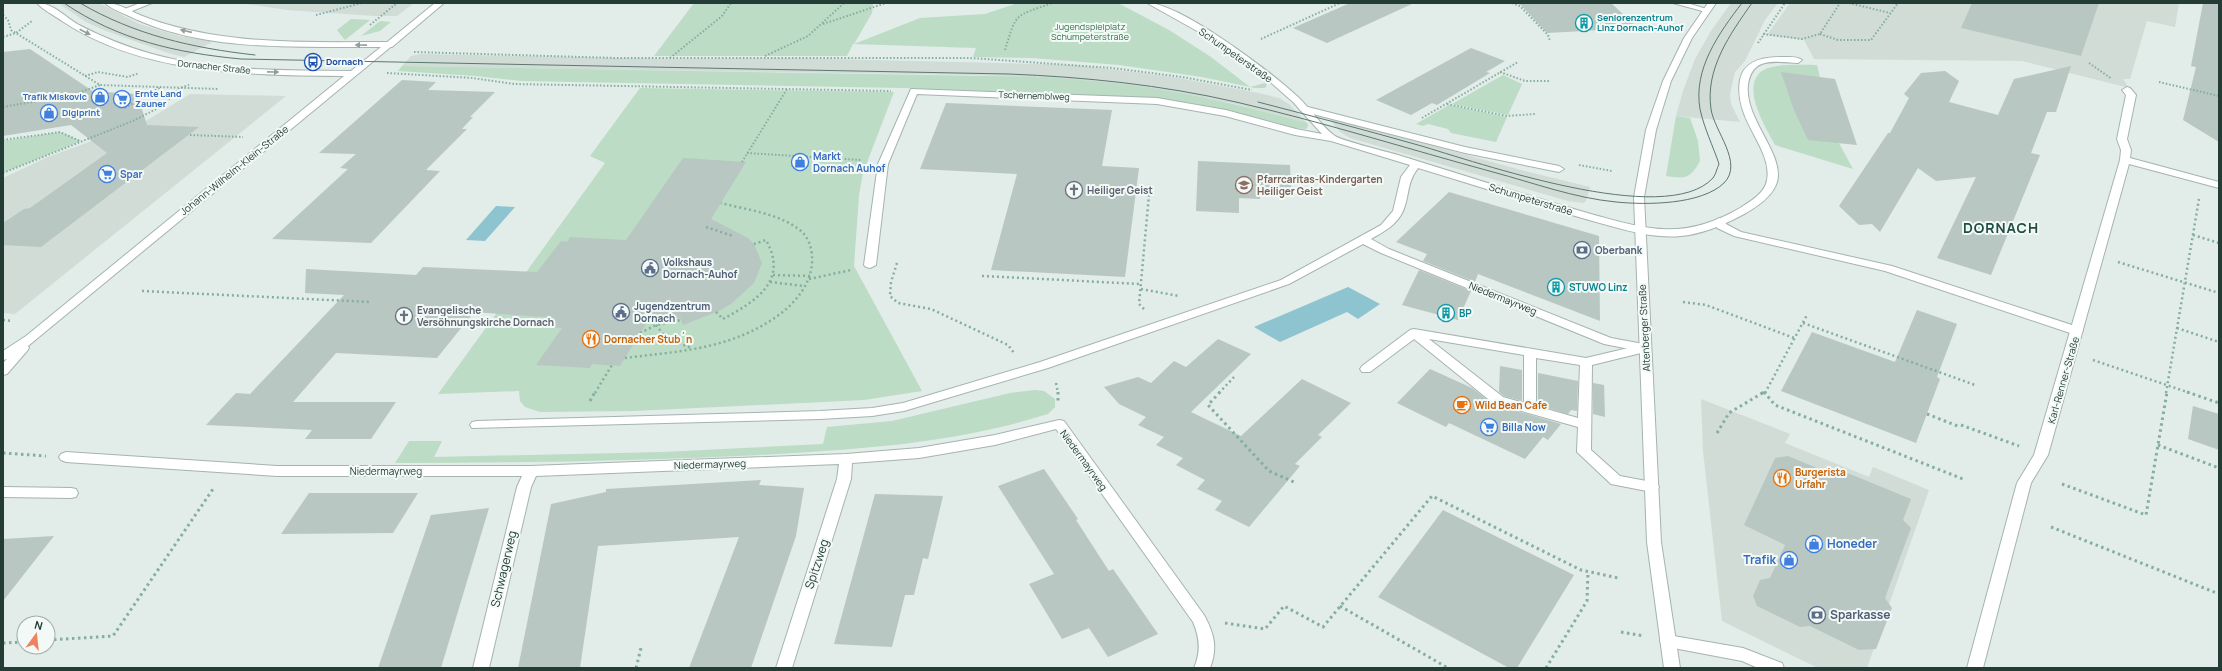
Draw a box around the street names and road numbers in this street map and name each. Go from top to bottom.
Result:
street label: Schumpeterstraße [1196,24,1276,86]
street label: Dornacher Straße [177,56,251,77]
street label: Tschernemblweg [998,88,1070,103]
street label: Johann-Wilhelm-Klein-Straße [177,122,291,218]
street label: Schumpeterstraße [1487,180,1575,218]
street label: Niedermayrweg [1467,278,1539,318]
street label: Altenberger Straße [1635,284,1653,372]
street label: Karl-Renner-Straße [2044,335,2082,425]
street label: Niedermayrweg [1057,427,1111,493]
street label: Niedermayrweg [674,456,746,472]
street label: Niedermayrweg [350,464,422,478]
street label: Schwagerweg [486,529,521,609]
street label: Spitzweg [800,537,833,591]

